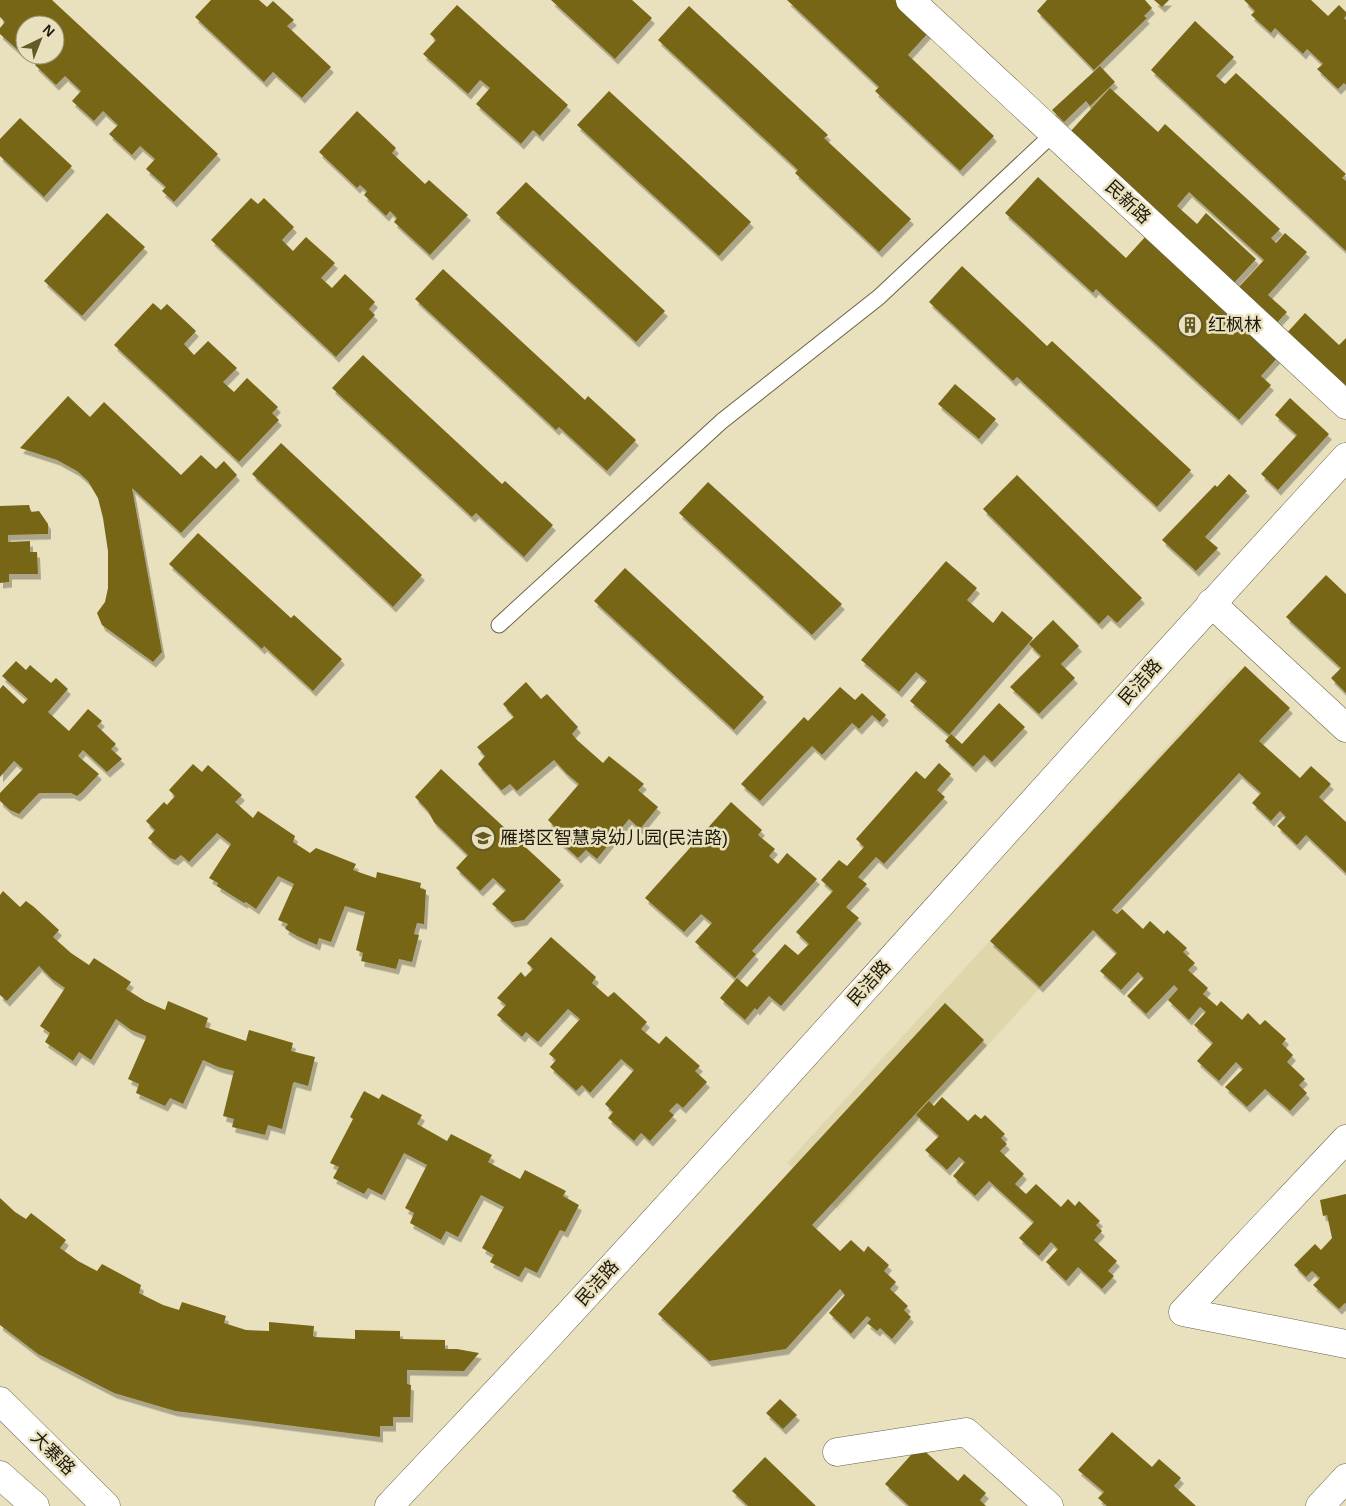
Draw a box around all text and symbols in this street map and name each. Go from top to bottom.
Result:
north arrow [15,15,65,65]
text: N [40,21,58,40]
street label: 民新路 [1101,176,1155,228]
building icon: 红枫林 [1177,312,1203,338]
place label: 红枫林 [1208,315,1262,335]
street label: 民洁路 [1115,655,1165,709]
school or university icon: 雁塔区智慧泉幼儿园(民洁路) [470,825,496,851]
place label: 雁塔区智慧泉幼儿园(民洁路) [500,828,728,848]
street label: 民洁路 [844,956,894,1010]
street label: 民洁路 [572,1256,622,1310]
street label: 大寨路 [27,1427,79,1479]

